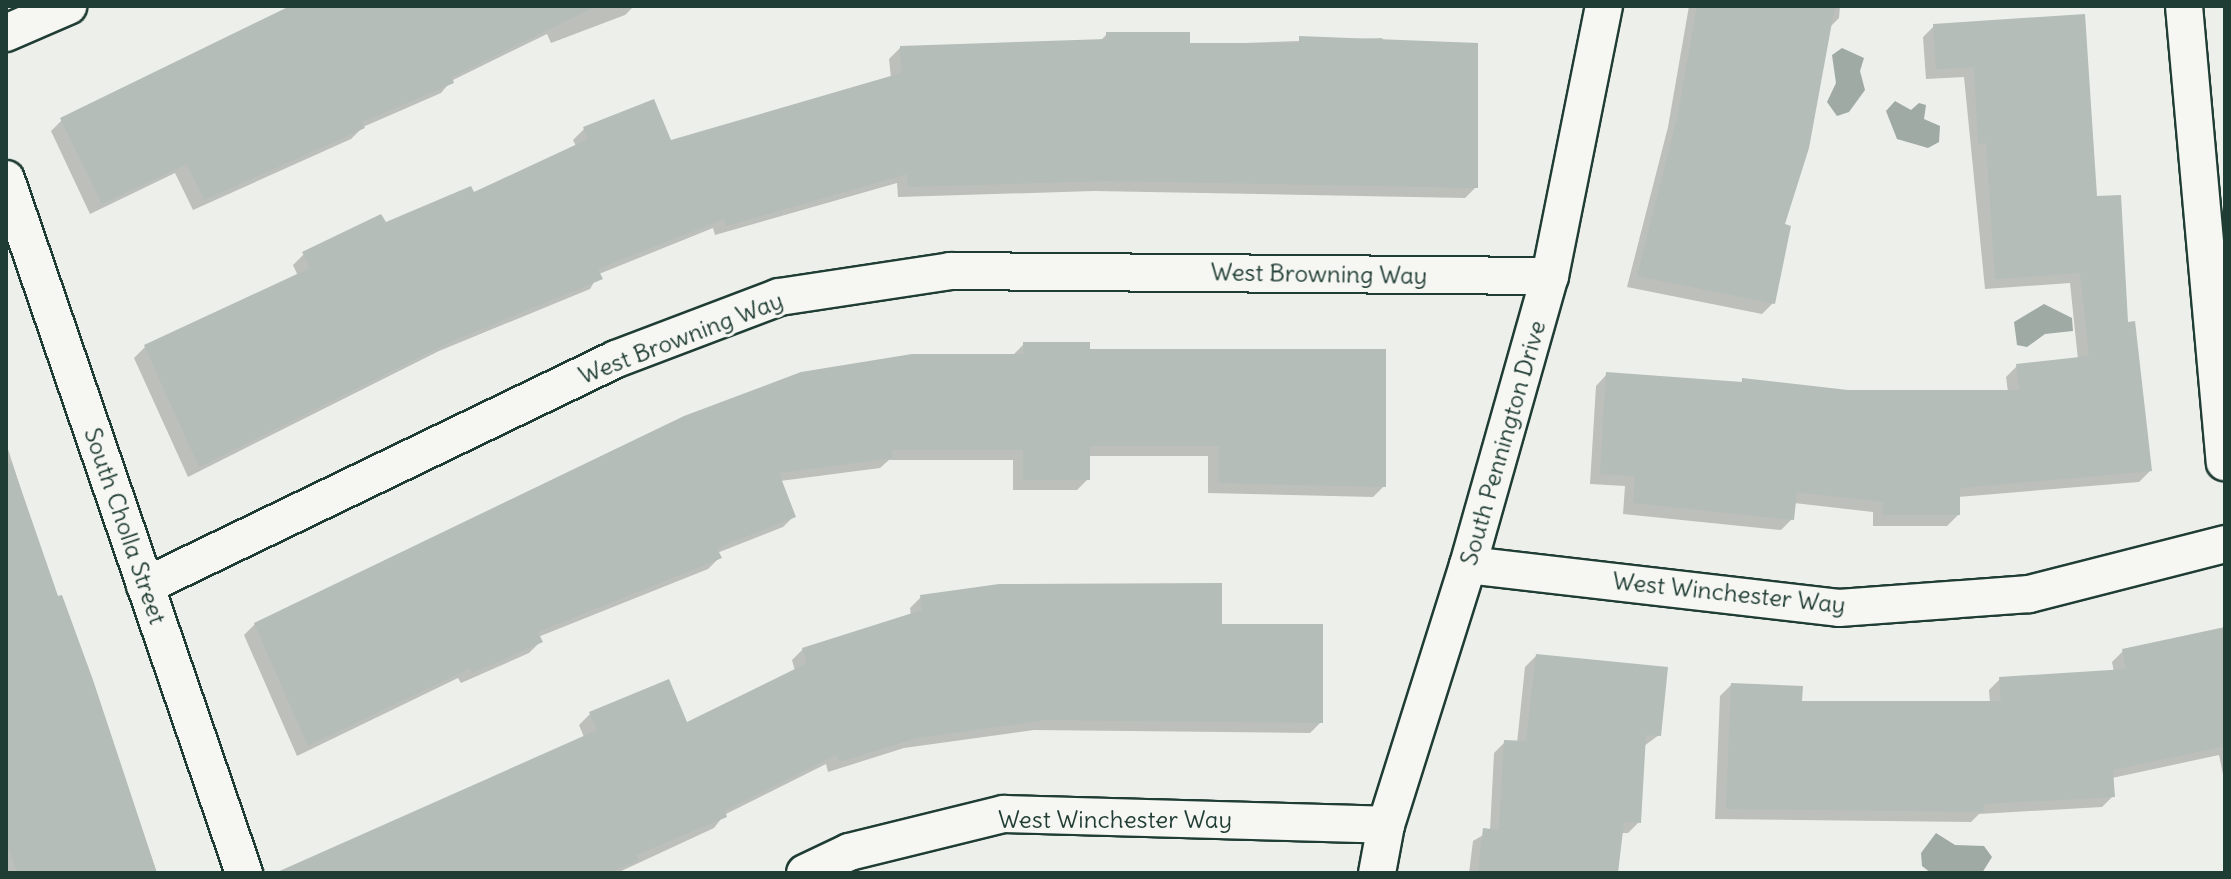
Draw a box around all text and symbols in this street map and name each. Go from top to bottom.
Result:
street label: West Browning Way [1210,258,1428,290]
street label: West Browning Way [575,286,787,390]
street label: South Pennington Drive [1454,317,1552,569]
street label: South Cholla Street [78,424,172,628]
street label: West Winchester Way [1611,566,1847,620]
street label: West Winchester Way [998,806,1232,834]

